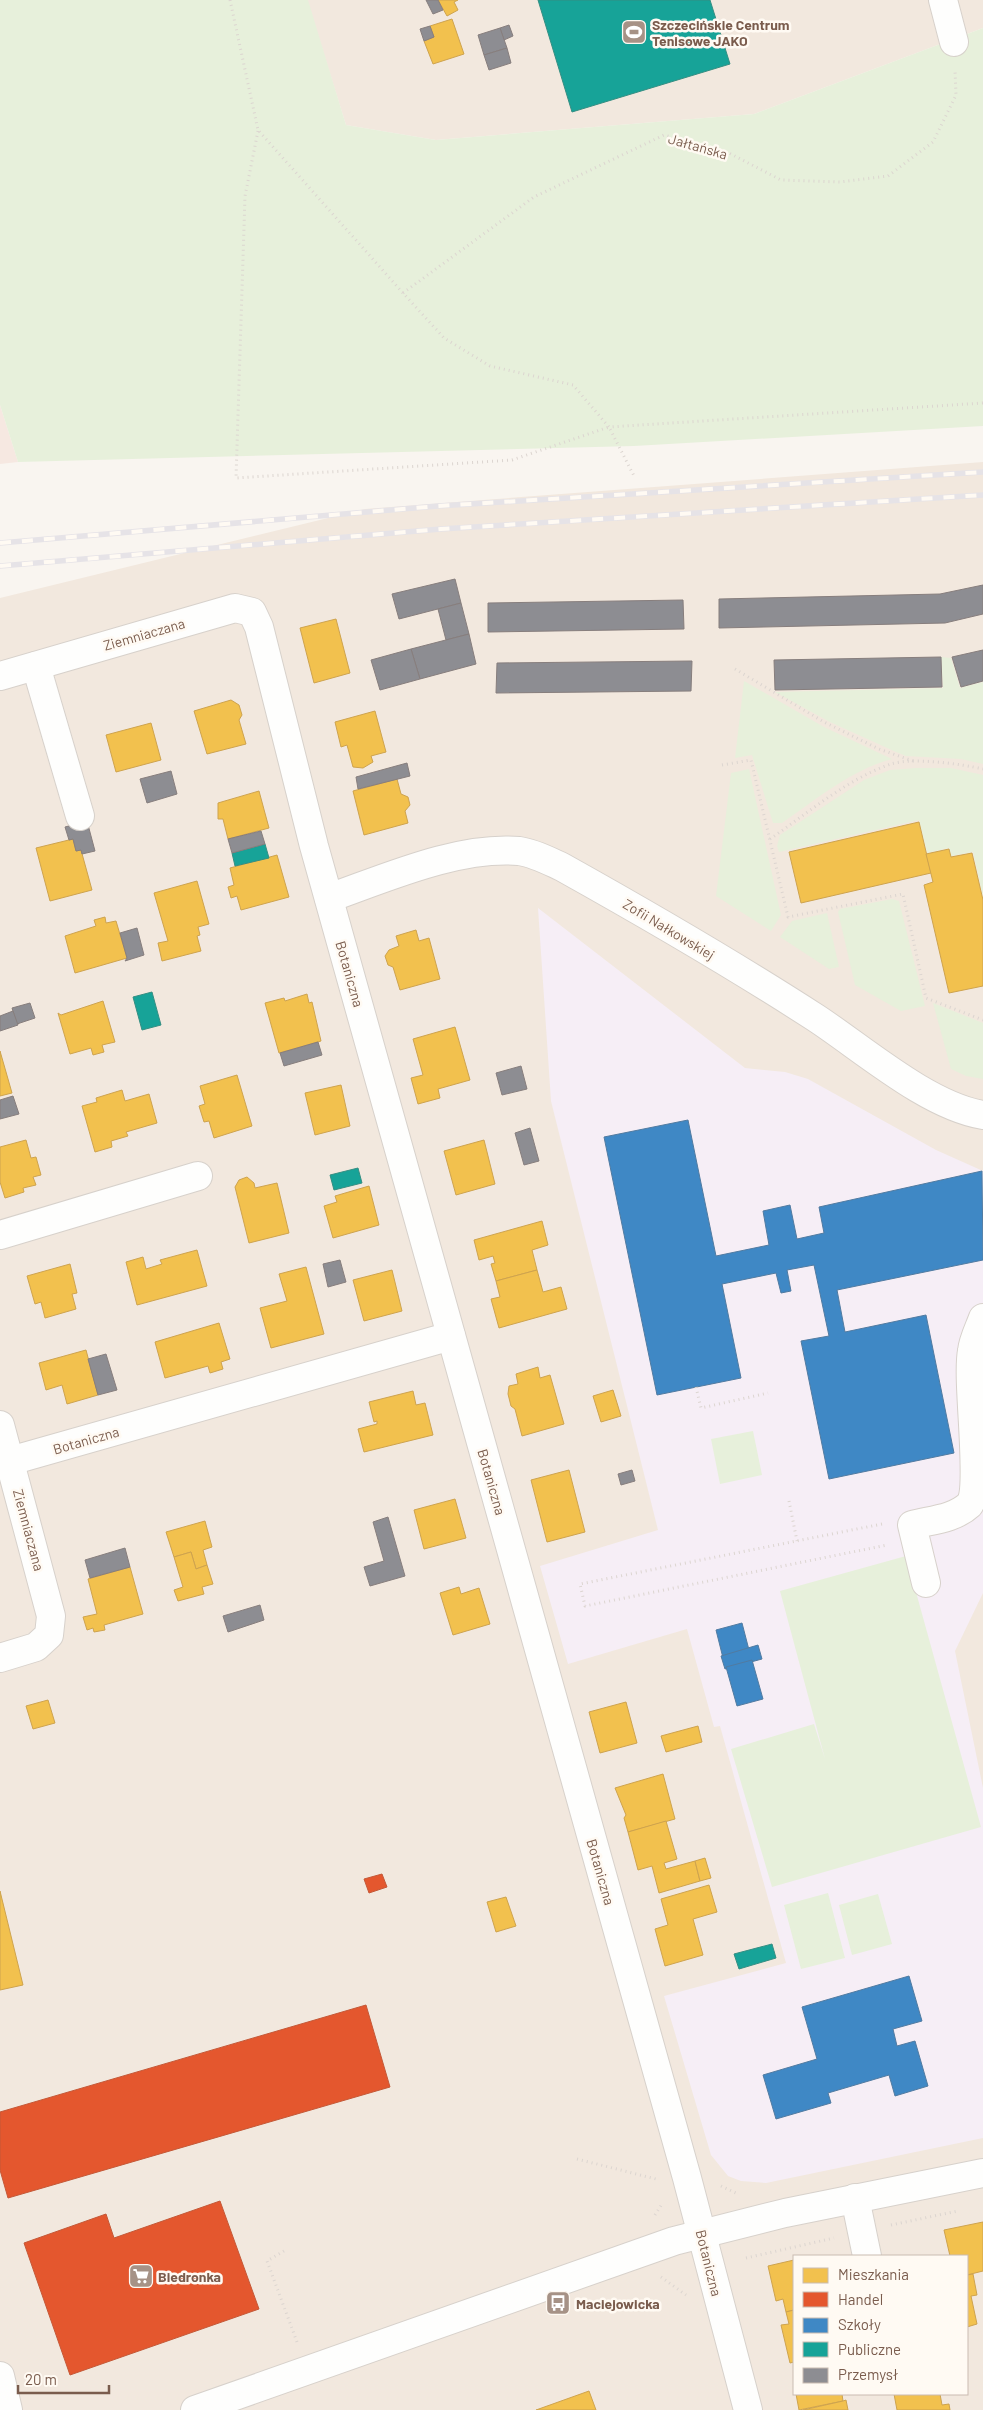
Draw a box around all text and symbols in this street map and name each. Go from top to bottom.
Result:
place label: Szczecińskie Centrum Tenisowe JAKO [652,16,790,49]
sports icon: Szczecińskie Centrum Tenisowe JAKO [621,19,647,45]
street label: Jałtańska [667,129,729,163]
street label: Ziemniaczana [101,614,187,654]
street label: Zofii Nałkowskiej [620,895,718,963]
street label: Botaniczna [332,939,368,1009]
street label: Botaniczna [51,1422,121,1458]
street label: Botaniczna [474,1447,510,1517]
street label: Ziemniaczana [10,1487,48,1573]
street label: Botaniczna [583,1837,619,1907]
street label: Botaniczna [693,2228,725,2298]
legend [793,2255,968,2395]
supermarket icon: Biedronka [128,2263,154,2289]
text: Mieszkania [838,2265,909,2283]
place label: Biedronka [158,2268,221,2285]
bus stop icon: Maciejowicka [545,2290,571,2316]
text: Handel [838,2290,883,2308]
place label: Maciejowicka [576,2295,660,2312]
text: Szkoły [838,2315,881,2333]
text: Publiczne [838,2340,901,2358]
scale bar [18,2362,109,2394]
text: Przemysł [838,2365,898,2383]
text: 20 m [25,2370,57,2388]

